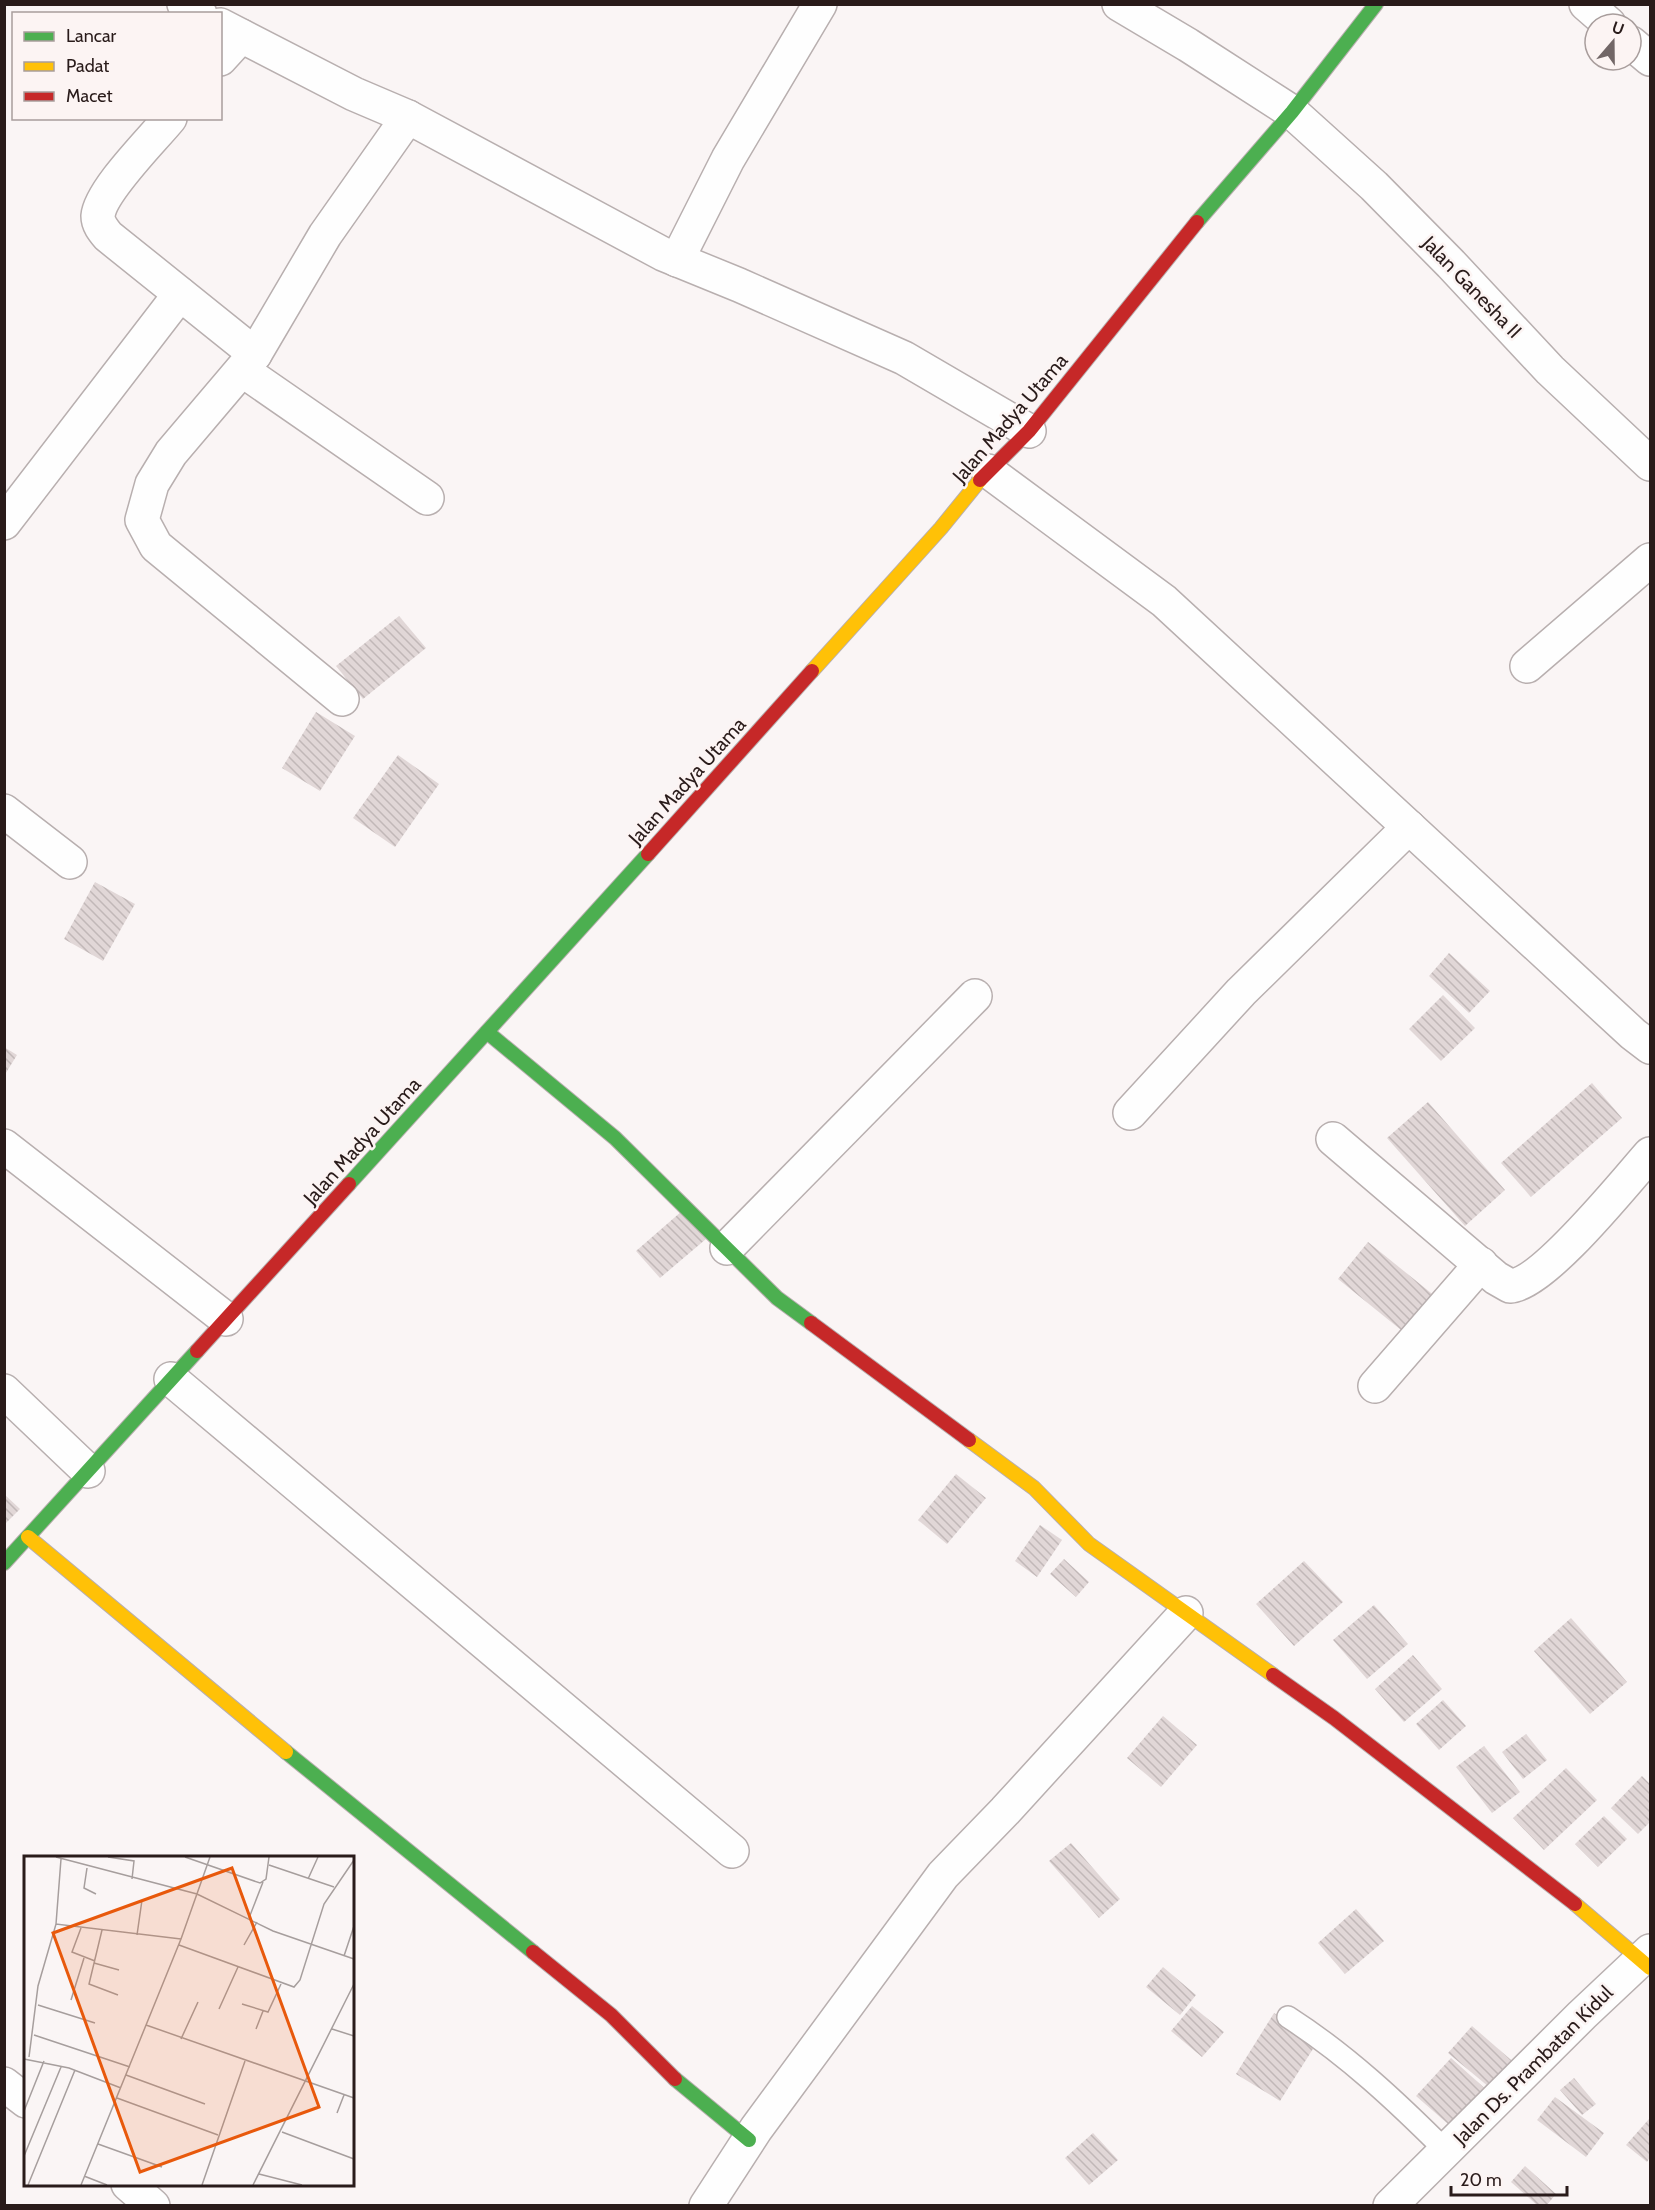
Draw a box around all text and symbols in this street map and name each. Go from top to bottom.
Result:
legend [12,12,222,120]
north arrow [1583,12,1643,72]
text: U [1609,17,1627,39]
text: Lancar [66,25,117,47]
text: Padat [66,55,109,77]
text: Macet [66,85,112,107]
street label: Jalan Ganesha II [1417,230,1527,343]
street label: Jalan Madya Utama [947,348,1073,488]
street label: Jalan Madya Utama [623,712,751,850]
street label: Jalan Madya Utama [298,1072,426,1210]
inset map [24,1856,354,2186]
street label: Jalan Ds. Prambatan Kidul [1448,1980,1618,2150]
scale bar [1451,2159,1566,2197]
text: 20 m [1460,2169,1502,2191]

